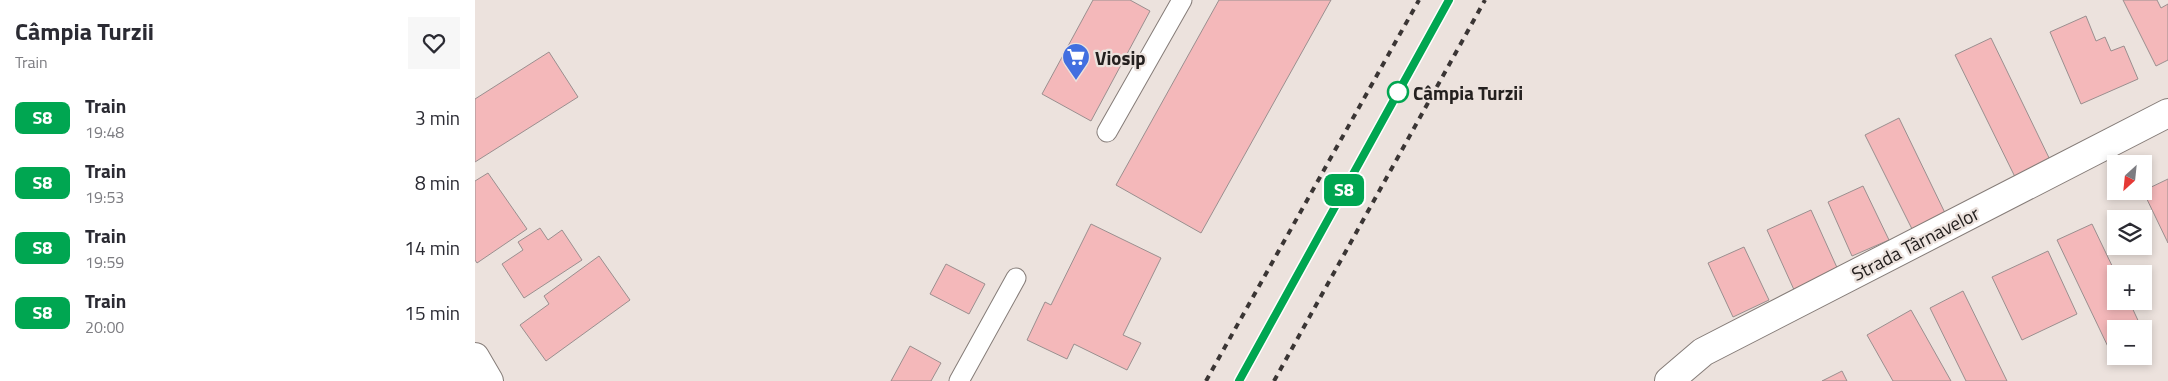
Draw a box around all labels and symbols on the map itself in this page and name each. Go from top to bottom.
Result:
supermarket icon: Viosip [1061,42,1091,81]
place label: Viosip [1095,43,1146,72]
place label: Câmpia Turzii [1413,78,1523,107]
marker: Câmpia Turzii [1387,81,1409,103]
north arrow [2107,155,2153,200]
line badge: S8 [1321,174,1367,206]
street label: Strada Târnavelor [1846,198,1984,288]

